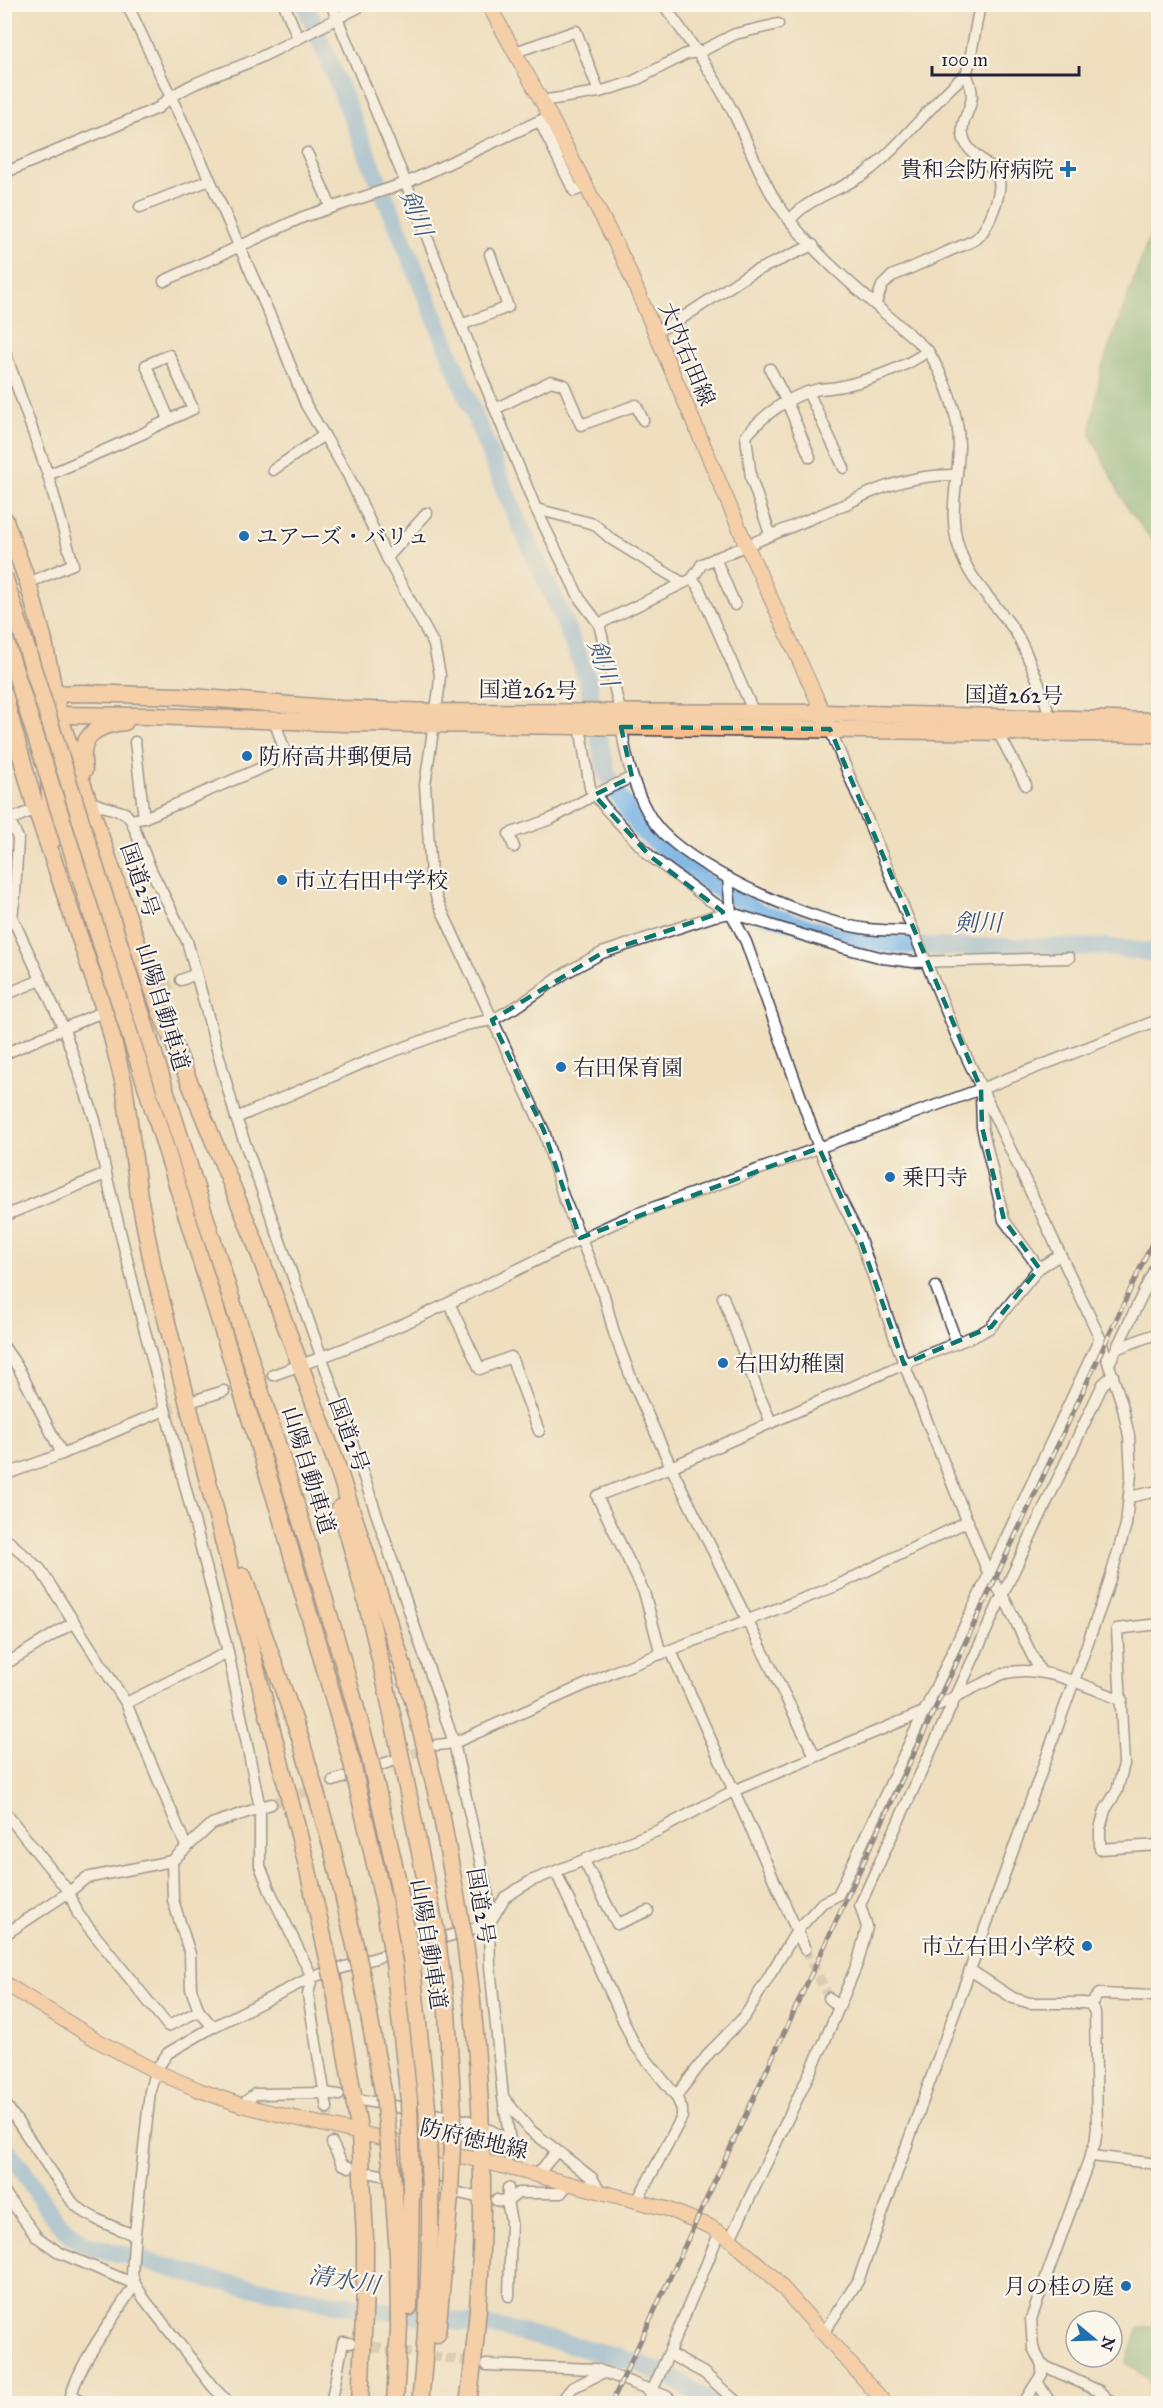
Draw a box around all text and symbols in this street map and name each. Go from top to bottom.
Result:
scale bar [932,39,1079,77]
text: 100 m [941,49,988,71]
place label: 貴和会防府病院 [900,156,1054,183]
marker: 貴和会防府病院 [1059,160,1077,178]
water label: 剣川 [393,185,440,244]
street label: 大内右田線 [653,298,721,410]
place label: ユアーズ・バリュ [256,523,430,550]
marker: ユアーズ・バリュ [237,529,251,543]
water label: 剣川 [581,635,626,693]
street label: 国道262号 [478,676,578,704]
street label: 国道262号 [964,681,1064,709]
place label: 防府高井郵便局 [259,743,413,770]
marker: 防府高井郵便局 [240,749,254,763]
street label: 国道2号 [115,839,165,921]
place label: 市立右田中学校 [294,867,448,894]
marker: 市立右田中学校 [275,873,289,887]
water label: 剣川 [954,908,1005,938]
street label: 山陽自動車道 [131,940,195,1074]
place label: 右田保育園 [573,1054,683,1081]
marker: 右田保育園 [554,1060,568,1074]
place label: 乗円寺 [902,1164,968,1191]
marker: 乗円寺 [883,1170,897,1184]
place label: 右田幼稚園 [735,1350,845,1377]
marker: 右田幼稚園 [716,1356,730,1370]
street label: 国道2号 [323,1394,375,1476]
street label: 山陽自動車道 [277,1403,341,1537]
street label: 国道2号 [462,1866,500,1946]
street label: 山陽自動車道 [405,1877,453,2011]
place label: 市立右田小学校 [921,1933,1075,1960]
marker: 市立右田小学校 [1080,1939,1094,1953]
street label: 防府徳地線 [417,2113,531,2165]
water label: 清水川 [306,2260,385,2301]
place label: 月の桂の庭 [1004,2273,1114,2300]
marker: 月の桂の庭 [1119,2279,1133,2293]
north arrow [1064,2309,1124,2369]
text: N [1096,2334,1119,2354]

